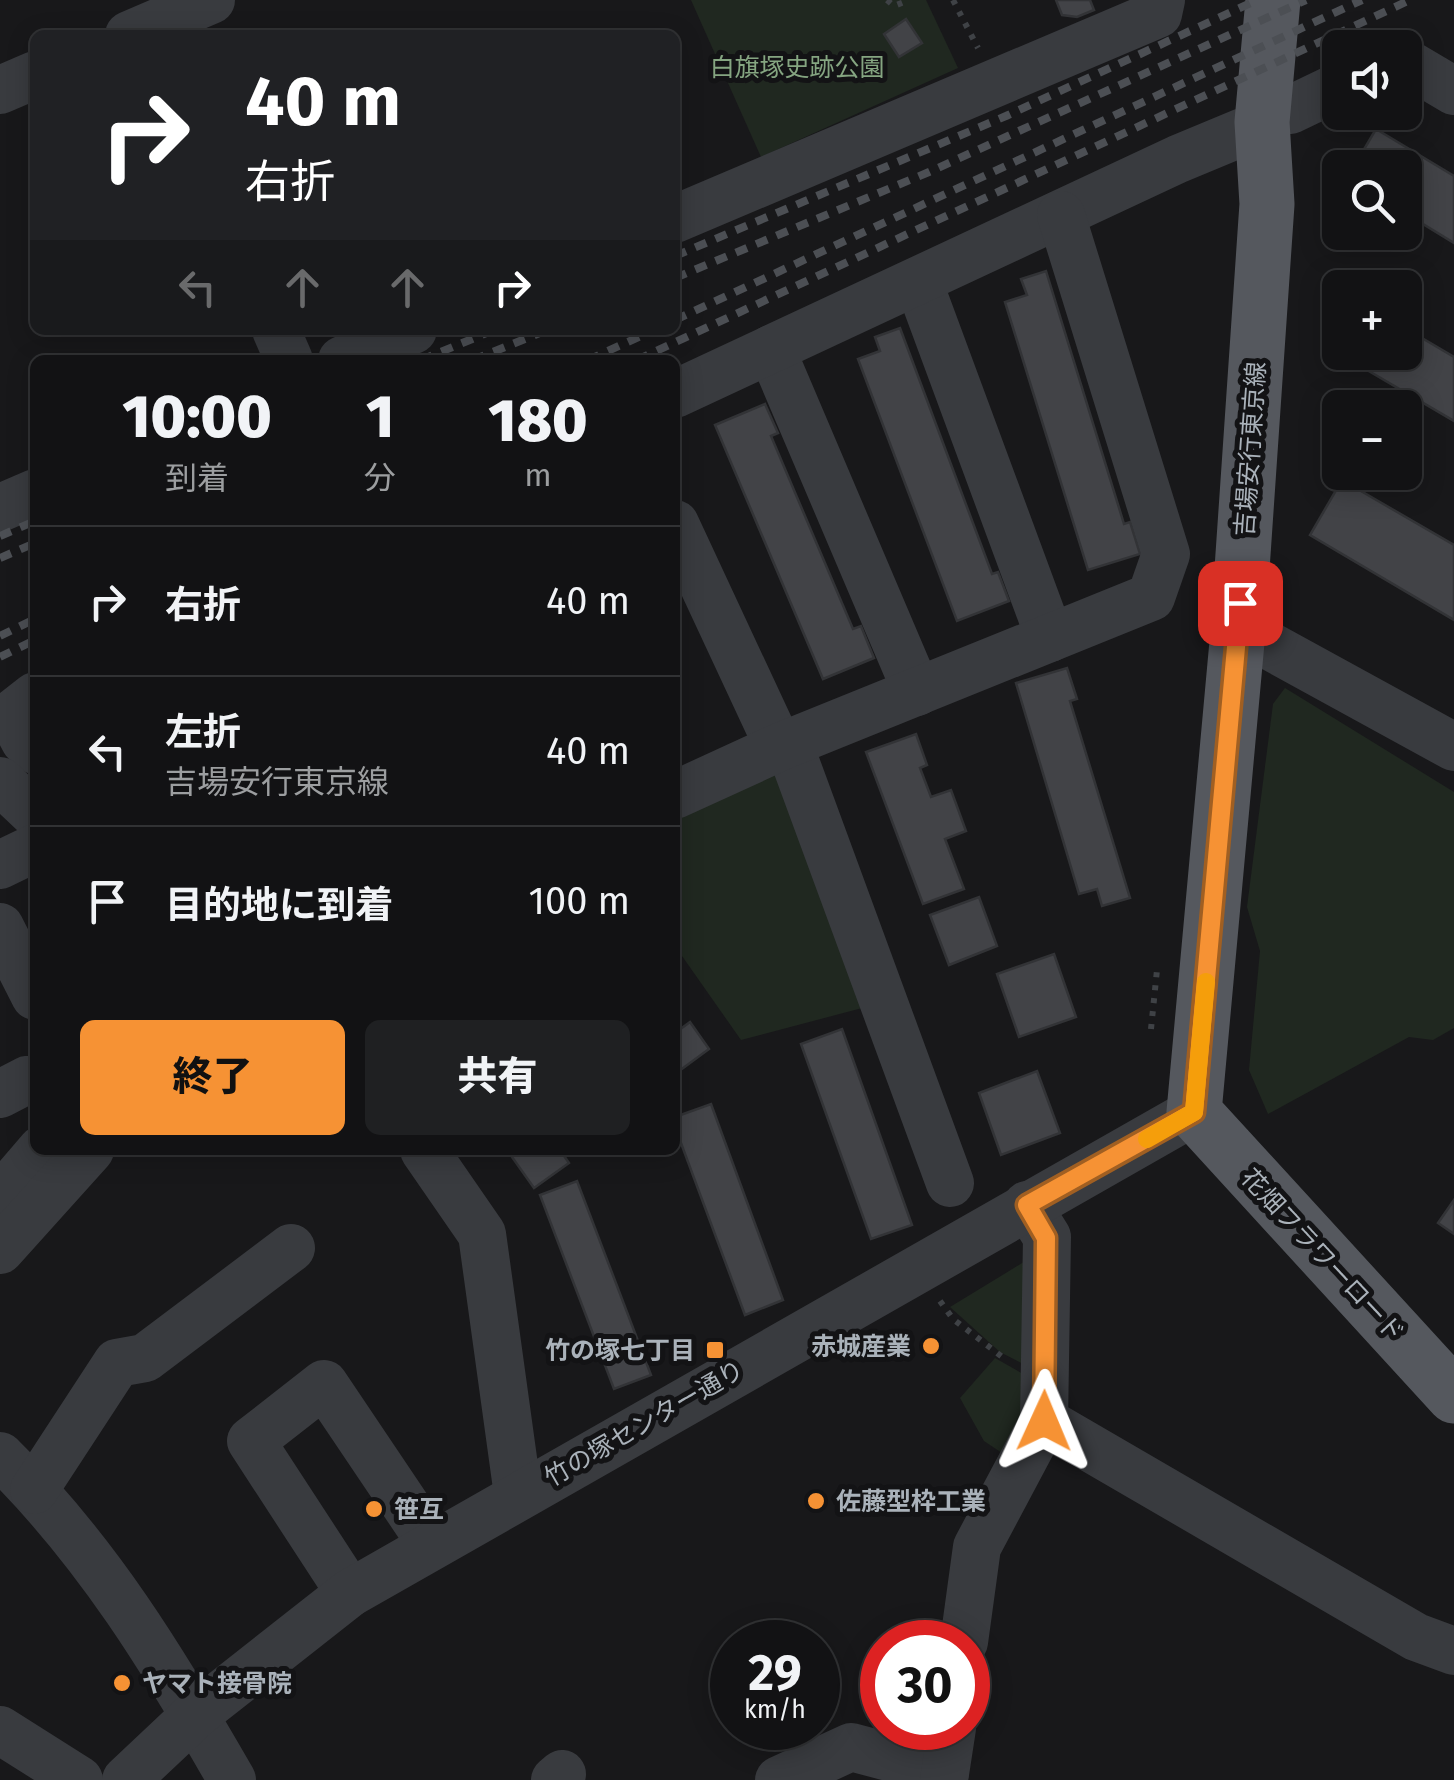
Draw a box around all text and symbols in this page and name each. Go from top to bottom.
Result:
map controls [1322,30,1422,490]
button: sound [1322,30,1422,130]
park label: 白旗塚史跡公園 [709,53,885,83]
text: 40 m [245,60,401,144]
icon: right [80,70,210,200]
button: search [1322,150,1422,250]
text: 右折 [245,155,335,209]
icon: left [170,260,225,315]
icon: ahead [275,260,330,315]
icon: ahead [380,260,435,315]
icon: right [485,260,540,315]
button: + [1322,270,1422,370]
street label: 吉場安行東京線 [1230,361,1272,537]
text: 10:00 [122,381,272,453]
text: 1 [366,381,394,453]
text: 180 [488,385,588,457]
button: − [1322,390,1422,490]
text: m [524,456,552,494]
text: 到着 [165,459,229,497]
text: 分 [364,459,396,497]
pin [1198,561,1283,646]
icon: right [80,574,135,629]
icon: arrive [1213,576,1268,631]
text: 40 m [546,578,630,624]
text: 右折 [165,582,241,628]
text: 左折 [165,709,241,755]
icon: left [80,724,135,779]
text: 40 m [546,728,630,774]
text: 吉場安行東京線 [165,763,389,801]
icon: arrive [80,874,135,929]
text: 100 m [529,878,630,924]
text: 目的地に到着 [165,882,393,928]
button: 終了 [80,1020,345,1135]
button: 共有 [365,1020,630,1135]
street label: 花畑フラワーロード [1235,1163,1410,1348]
place label: 赤城産業 [811,1332,911,1362]
marker: 赤城産業 [920,1335,942,1357]
place label: 竹の塚七丁目 [545,1336,695,1366]
marker: 竹の塚七丁目 [704,1339,726,1361]
street label: 竹の塚センター通り [540,1355,749,1493]
position arrow [992,1369,1096,1473]
place label: 佐藤型枠工業 [836,1487,986,1517]
marker: 佐藤型枠工業 [805,1490,827,1512]
place label: 笹互 [394,1495,444,1525]
marker: 笹互 [363,1498,385,1520]
speed limit sign: 30 [860,1620,990,1750]
text: 29 [748,1643,802,1703]
place label: ヤマト接骨院 [142,1669,292,1699]
marker: ヤマト接骨院 [111,1672,133,1694]
text: km/h [744,1695,806,1725]

